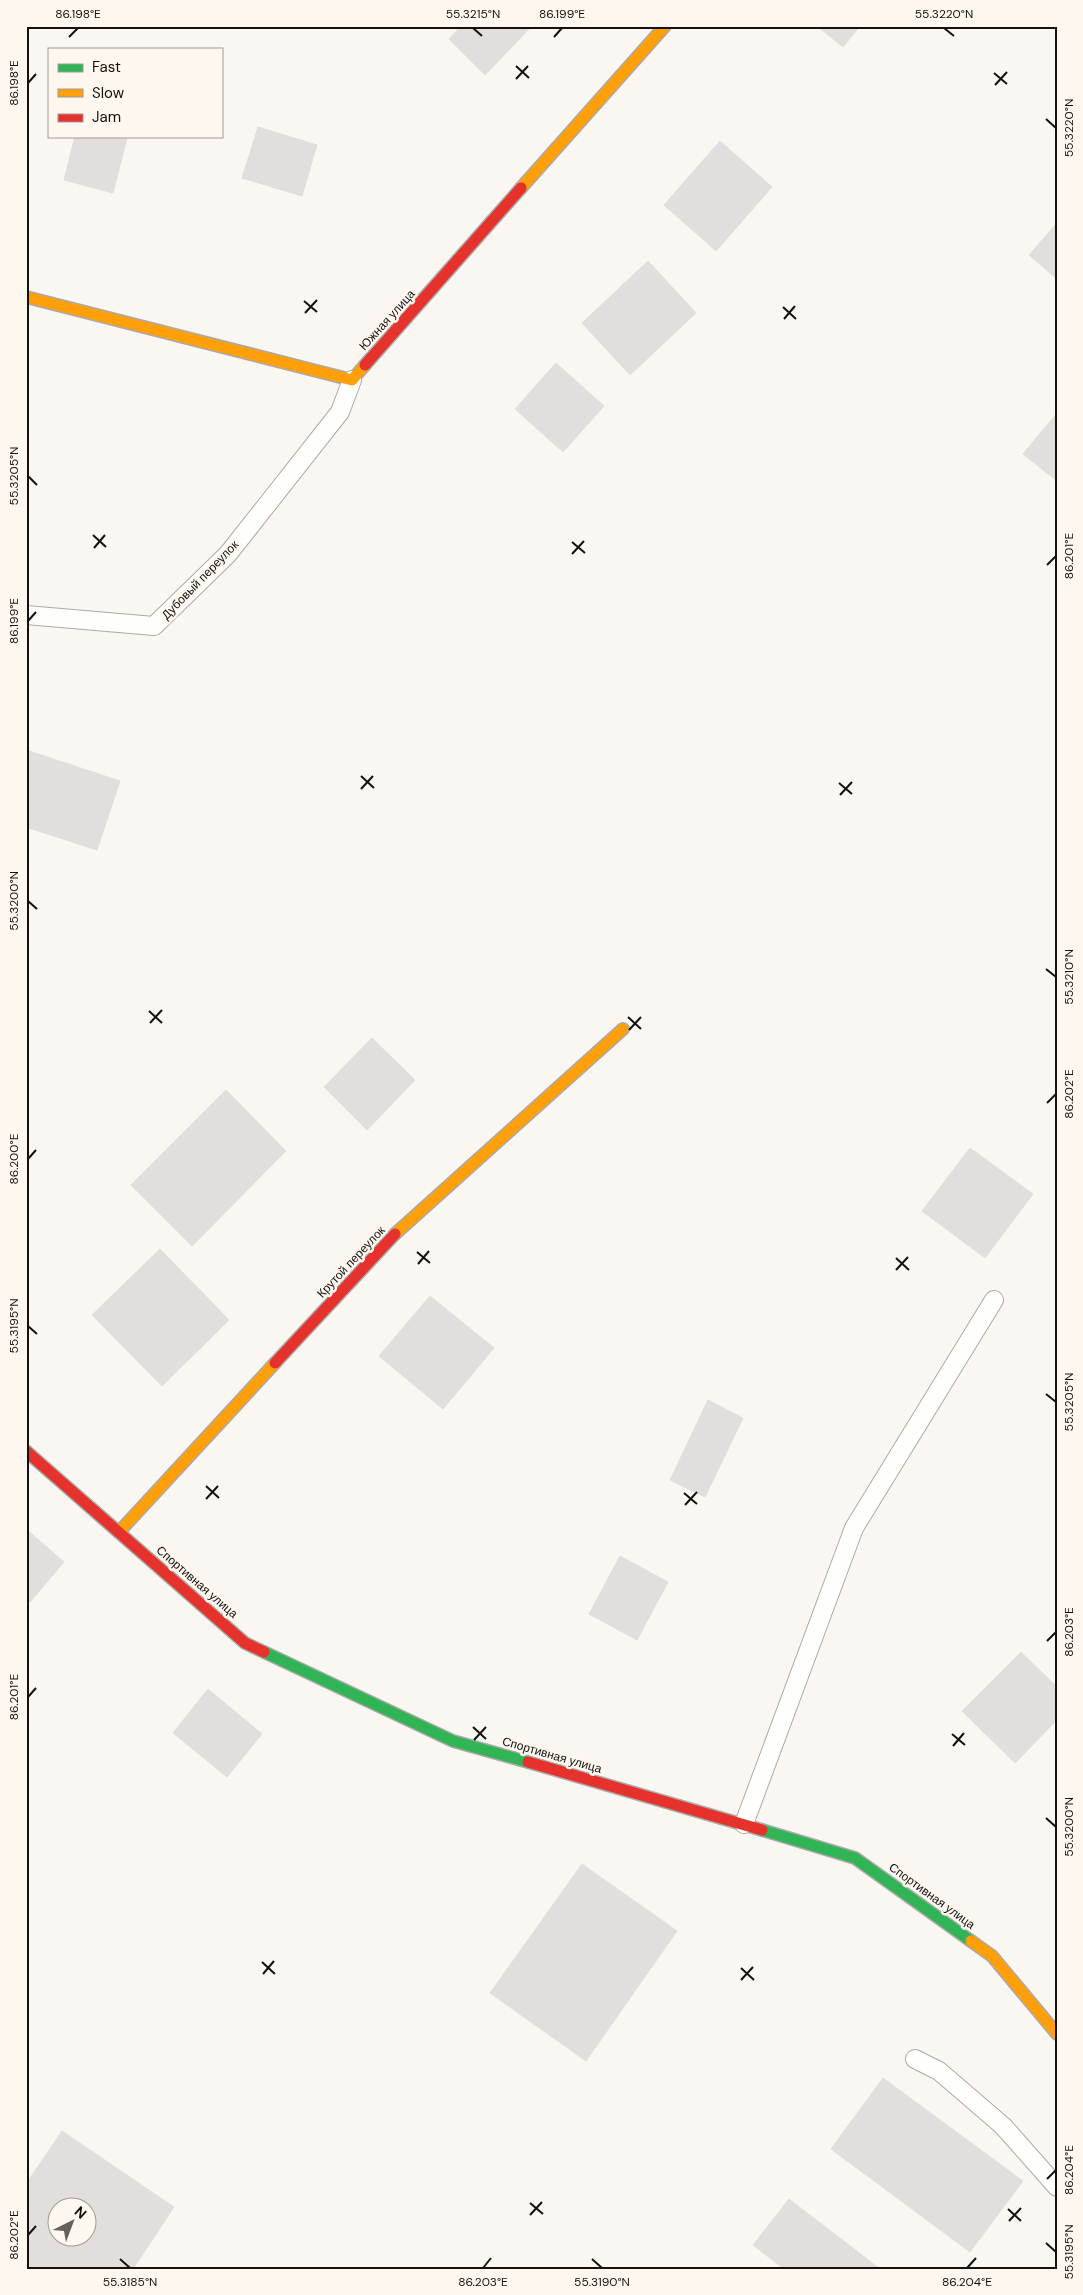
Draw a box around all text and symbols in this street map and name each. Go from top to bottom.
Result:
text: 86.198°E [55,6,101,22]
text: 55.3215°N [446,6,500,22]
text: 86.199°E [539,6,585,22]
text: 55.3220°N [915,6,973,22]
legend [48,48,222,138]
text: Fast [92,57,121,77]
text: 86.198°E [6,60,22,106]
text: Slow [92,83,125,103]
text: 55.3220°N [1061,99,1077,157]
text: Jam [92,107,121,127]
street label: Южная улица [356,286,419,354]
text: 55.3205°N [6,447,22,505]
text: 86.201°E [1061,533,1077,579]
street label: Дубовый переулок [158,536,242,623]
text: 86.199°E [6,598,22,644]
text: 55.3200°N [6,871,22,931]
text: 55.3210°N [1061,949,1077,1005]
text: 86.202°E [1061,1069,1077,1119]
text: 86.200°E [6,1133,22,1184]
street label: Крутой переулок [314,1222,389,1301]
text: 55.3195°N [6,1299,22,1353]
text: 55.3205°N [1061,1373,1077,1431]
street label: Спортивная улица [153,1542,241,1622]
text: 86.203°E [1061,1607,1077,1657]
text: 86.201°E [6,1674,22,1720]
street label: Спортивная улица [500,1733,604,1777]
text: 55.3200°N [1061,1797,1077,1857]
street label: Спортивная улица [886,1859,979,1933]
text: 86.204°E [1061,2145,1077,2195]
north arrow [48,2198,98,2248]
text: N [71,2202,91,2222]
text: 86.202°E [6,2210,22,2260]
text: 55.3195°N [1061,2225,1077,2279]
text: 55.3185°N [103,2274,157,2290]
text: 86.203°E [458,2274,508,2290]
text: 55.3190°N [574,2274,630,2290]
text: 86.204°E [942,2274,992,2290]

